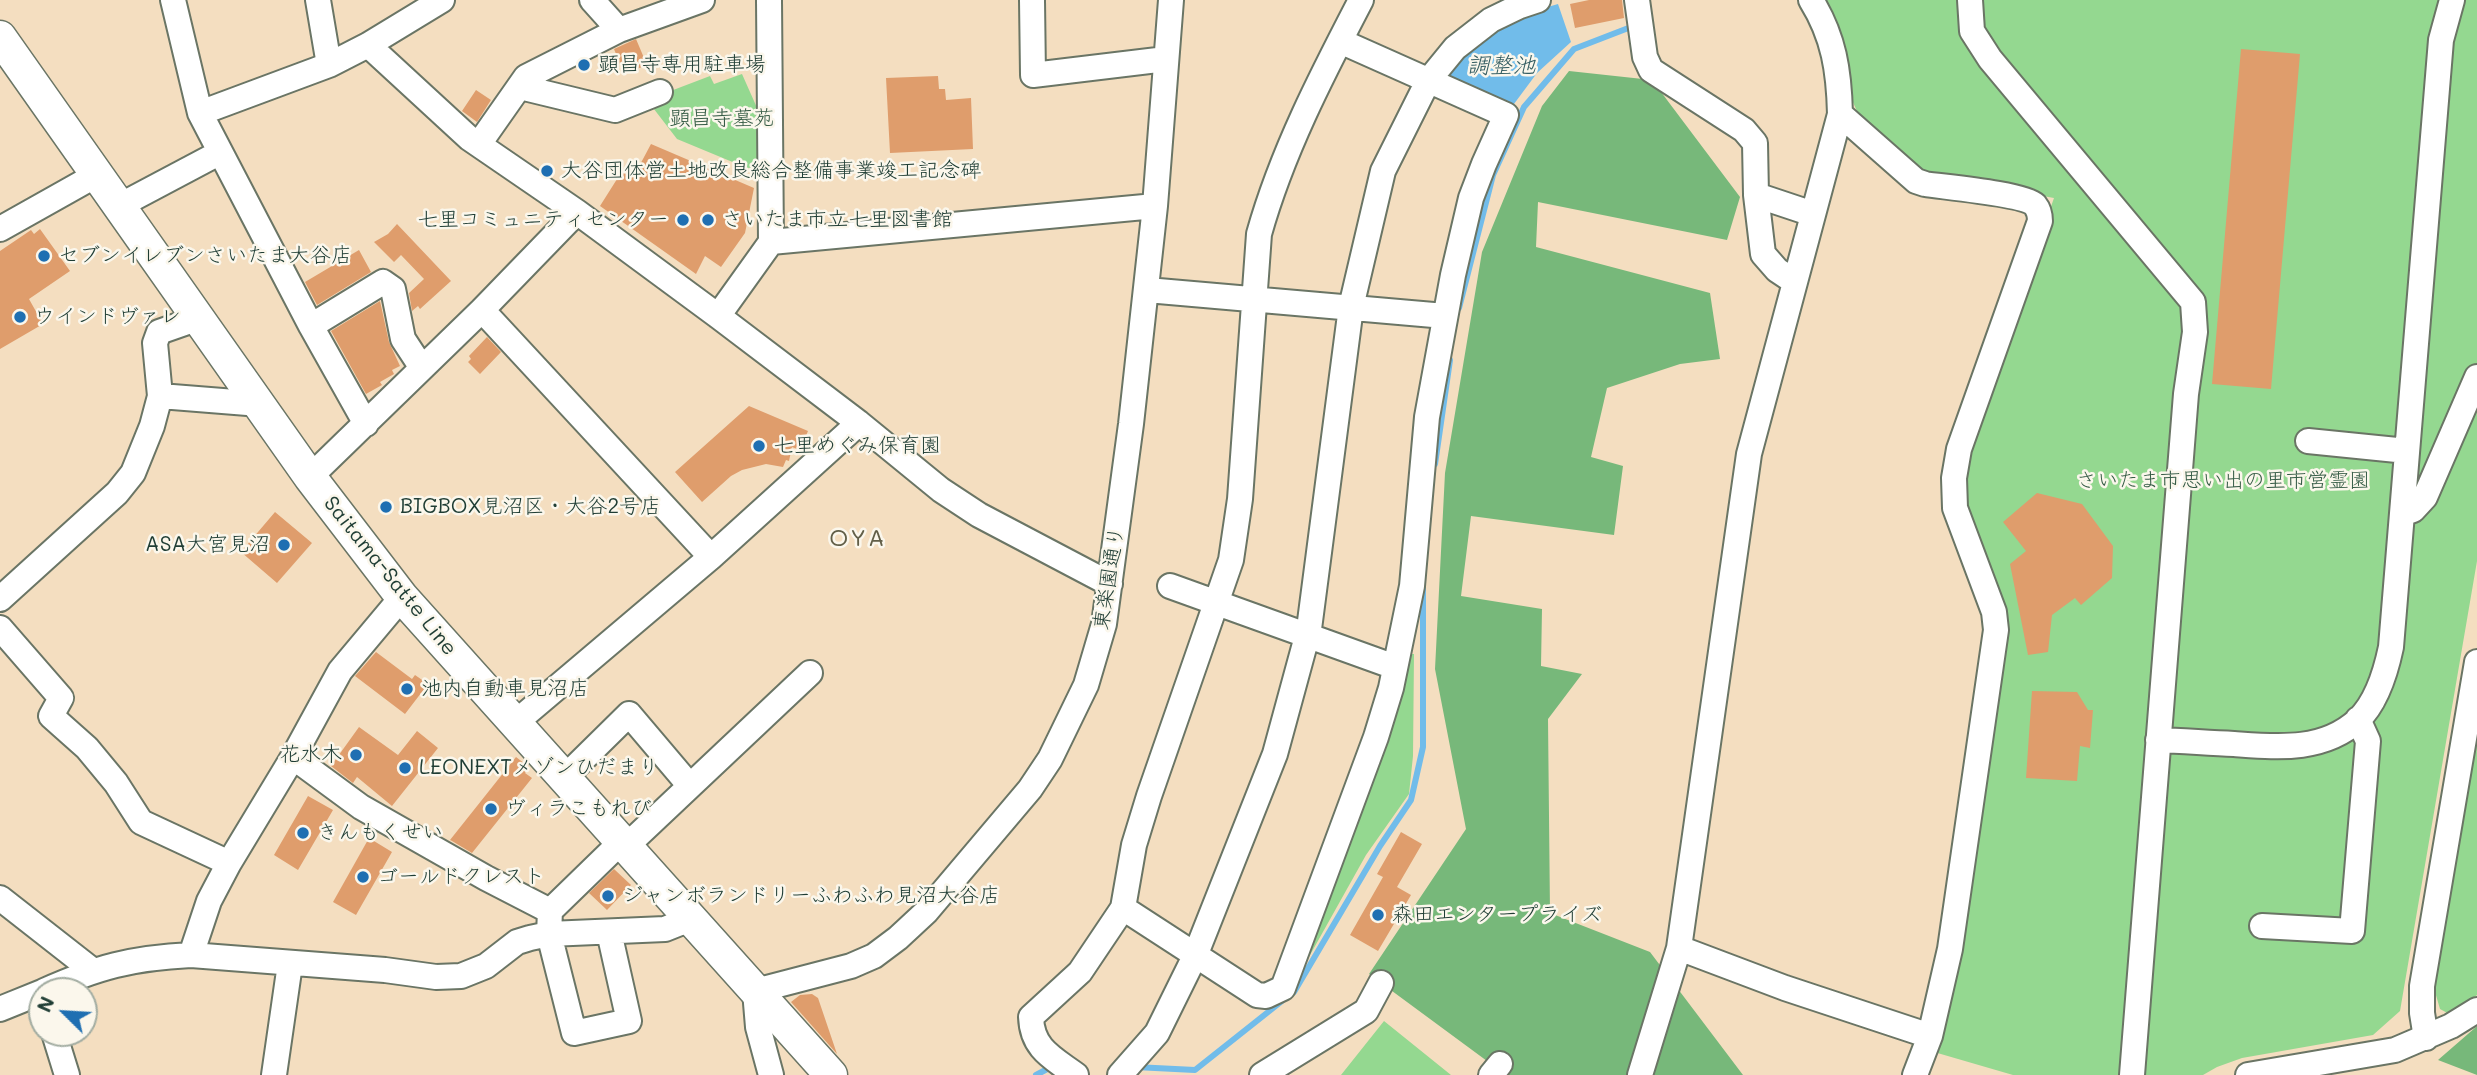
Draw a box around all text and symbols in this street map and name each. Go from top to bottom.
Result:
place label: 顕昌寺専用駐車場 [598,52,766,78]
water label: 調整池 [1467,52,1535,80]
marker: 顕昌寺専用駐車場 [576,57,592,73]
park label: 顕昌寺墓苑 [670,106,774,132]
place label: 大谷団体営土地改良総合整備事業竣工記念碑 [561,158,981,184]
marker: 大谷団体営土地改良総合整備事業竣工記念碑 [539,163,555,179]
place label: 七里コミュニティセンター [417,207,669,233]
place label: さいたま市立七里図書館 [722,207,953,233]
marker: 七里コミュニティセンター [675,212,691,228]
marker: さいたま市立七里図書館 [700,212,716,228]
place label: セブンイレブンさいたま大谷店 [58,243,352,269]
marker: セブンイレブンさいたま大谷店 [36,248,52,264]
place label: ウインドヴァレ [34,304,181,330]
marker: ウインドヴァレ [12,309,28,325]
place label: 七里めぐみ保育園 [773,433,941,459]
marker: 七里めぐみ保育園 [751,438,767,454]
park label: さいたま市思い出の里市営霊園 [2076,468,2370,494]
street label: Saitama-Satte Line [318,491,462,661]
place label: BIGBOX見沼区・大谷2号店 [400,494,661,520]
marker: BIGBOX見沼区・大谷2号店 [378,499,394,515]
street label: 東楽園通り [1088,524,1130,632]
district label: OYA [830,525,886,553]
place label: ASA大宮見沼 [145,532,270,558]
marker: ASA大宮見沼 [276,537,292,553]
place label: 池内自動車見沼店 [421,676,589,702]
marker: 池内自動車見沼店 [399,681,415,697]
place label: 花水木 [279,742,342,768]
marker: 花水木 [348,747,364,763]
place label: LEONEXTメゾンひだまり [419,755,659,781]
marker: LEONEXTメゾンひだまり [397,760,413,776]
place label: ヴィラこもれび [505,796,652,822]
marker: ヴィラこもれび [483,801,499,817]
place label: きんもくせい [317,820,443,846]
marker: きんもくせい [295,825,311,841]
place label: ゴールドクレスト [377,864,545,890]
marker: ゴールドクレスト [355,869,371,885]
place label: ジャンボランドリーふわふわ見沼大谷店 [622,883,1000,909]
marker: ジャンボランドリーふわふわ見沼大谷店 [600,888,616,904]
place label: 森田エンタープライズ [1392,902,1602,928]
marker: 森田エンタープライズ [1370,907,1386,923]
north arrow [28,977,98,1047]
text: N [31,992,60,1016]

